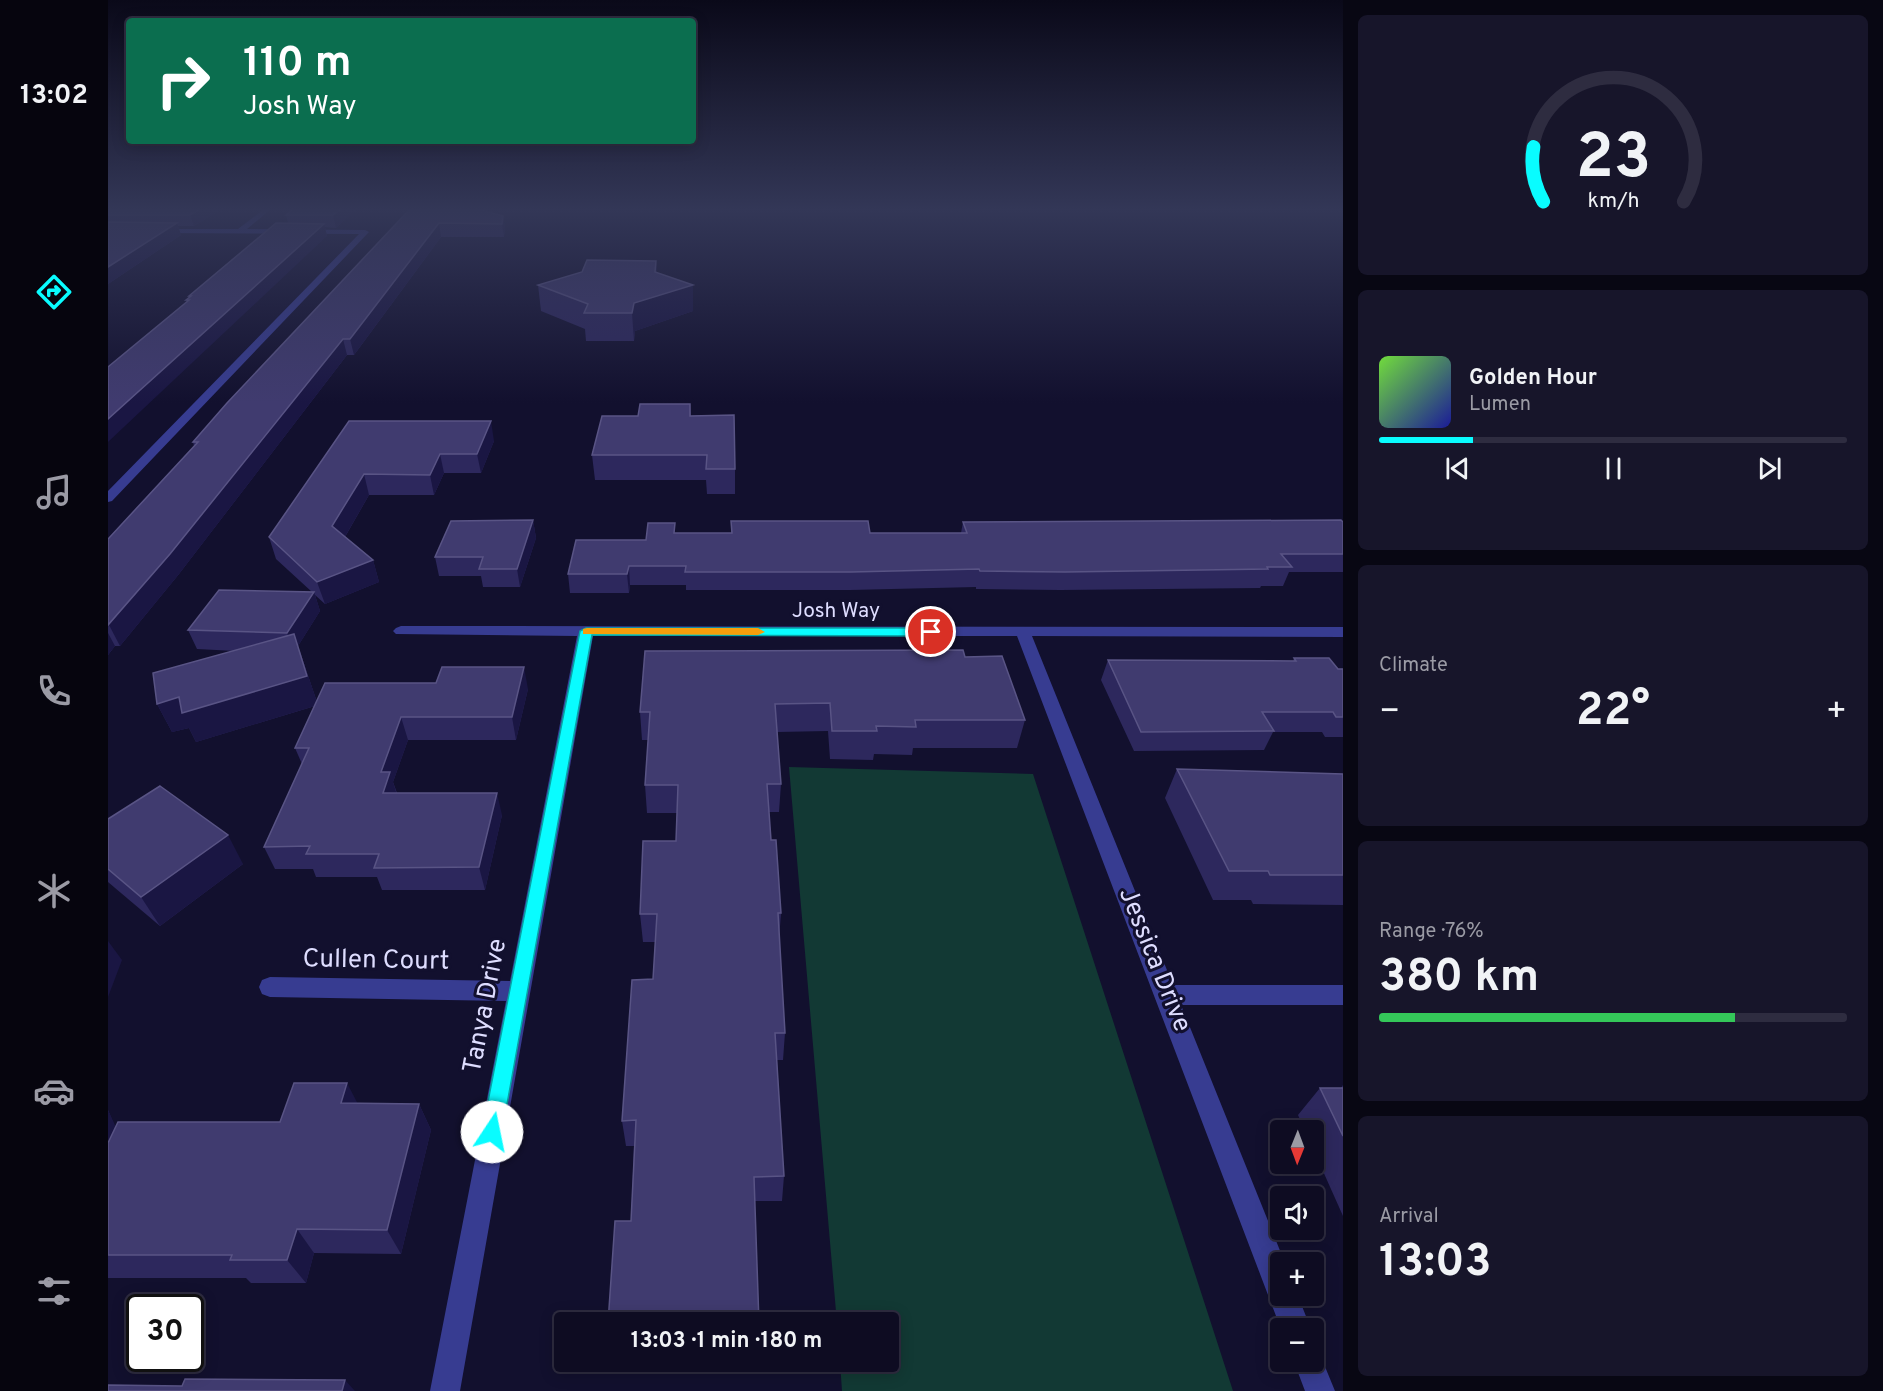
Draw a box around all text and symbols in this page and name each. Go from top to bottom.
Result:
text: 110 m [243,38,352,91]
icon: right [144,42,222,120]
text: 13:02 [20,79,88,113]
text: Josh Way [243,90,357,124]
text: 23 [1575,121,1651,200]
text: km/h [1587,188,1639,215]
icon: directions [33,271,75,313]
text: Golden Hour [1469,365,1597,392]
text: Lumen [1469,392,1531,418]
icon: previous [1441,452,1474,485]
icon: pause [1597,452,1630,485]
icon: next [1753,452,1786,485]
icon: music [33,471,75,513]
street label: Josh Way [792,598,880,625]
pin [905,606,956,657]
icon: arrive [914,615,947,648]
text: Climate [1379,653,1448,679]
icon: phone [33,670,75,712]
text: 22° [1576,684,1650,741]
text: − [1379,692,1400,734]
text: + [1826,692,1847,734]
icon: climate [33,870,75,912]
street label: Jessica Drive [1110,883,1198,1037]
text: Range · 76% [1379,919,1484,945]
street label: Tanya Drive [457,936,515,1076]
street label: Cullen Court [302,943,450,979]
text: 380 km [1379,950,1539,1007]
icon: car [33,1070,75,1112]
position arrow [460,1100,524,1164]
north arrow [1270,1120,1324,1174]
map controls [1270,1120,1324,1372]
button: sound [1270,1186,1324,1240]
text: Arrival [1379,1204,1439,1230]
text: 13:03 [1379,1235,1491,1292]
button: + [1270,1252,1324,1306]
icon: filters [33,1270,75,1312]
speed limit sign: 30 [126,1294,204,1372]
button: − [1270,1318,1324,1372]
text: 13:03 · 1 min · 180 m [631,1328,822,1355]

